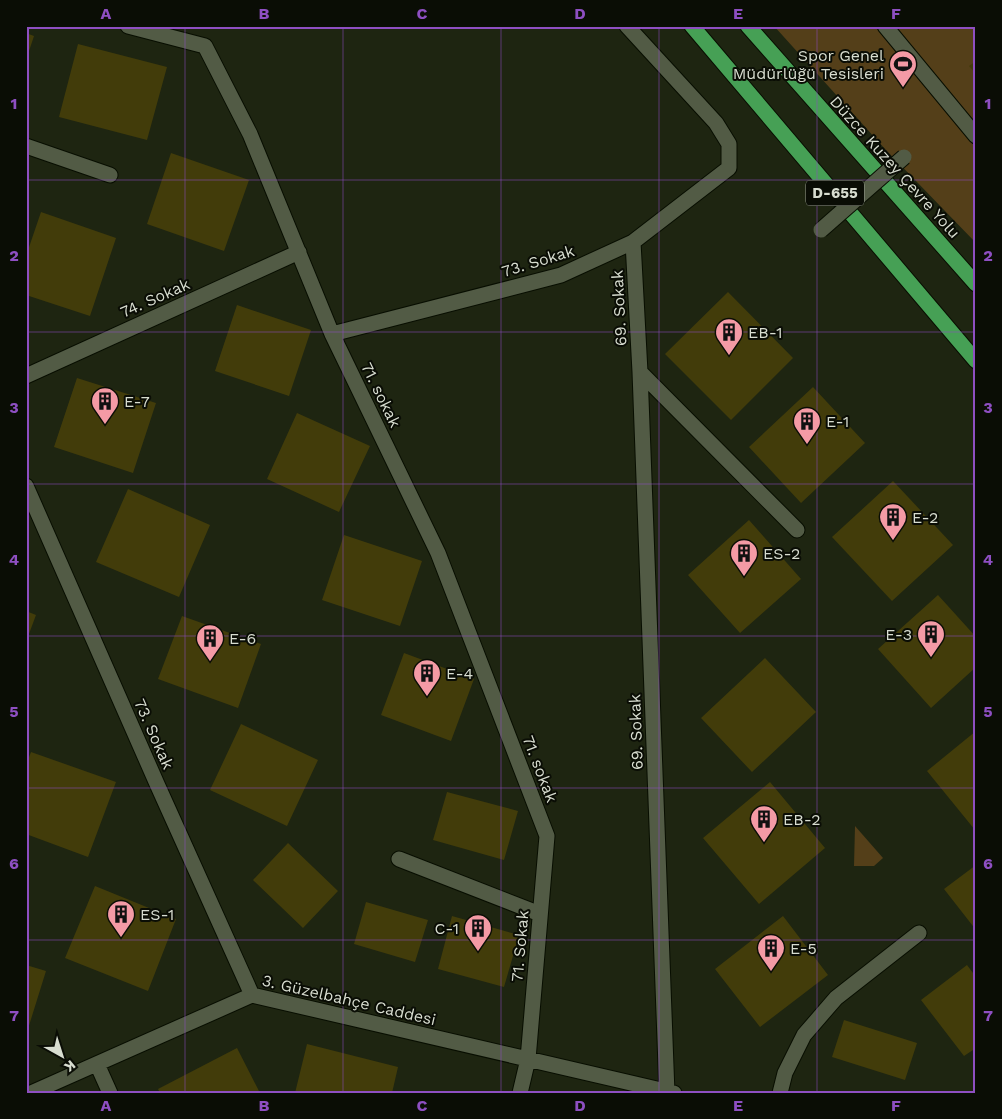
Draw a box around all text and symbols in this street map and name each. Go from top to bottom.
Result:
text: A [101,4,112,23]
text: B [259,4,270,23]
text: C [417,4,428,23]
text: D [574,4,586,23]
text: E [733,4,743,23]
text: F [891,4,901,23]
place label: Spor Genel Müdürlüğü Tesisleri [733,46,884,83]
sports icon: Spor Genel Müdürlüğü Tesisleri [888,49,918,88]
street label: Düzce Kuzey Çevre Yolu [826,92,964,242]
text: 1 [11,94,17,113]
text: 1 [985,94,991,113]
road number: D-655 [806,180,864,206]
street label: 73. Sokak [499,241,577,281]
text: 2 [9,246,19,265]
text: 2 [983,246,993,265]
street label: 69. Sokak [608,270,630,346]
street label: 74. Sokak [117,274,193,322]
building icon: EB-1 [714,317,744,356]
place label: EB-1 [748,323,782,342]
street label: 71. sokak [357,359,405,431]
building icon: E-7 [90,386,120,425]
place label: E-7 [124,392,150,411]
text: 3 [9,398,19,417]
text: 3 [983,398,993,417]
building icon: E-1 [792,406,822,445]
place label: E-1 [826,412,849,431]
building icon: E-2 [878,502,908,541]
place label: E-2 [912,508,938,527]
building icon: ES-2 [729,538,759,577]
place label: ES-2 [763,544,800,563]
text: 4 [9,550,19,569]
text: 4 [983,550,993,569]
building icon: E-3 [916,619,946,658]
building icon: E-6 [195,623,225,662]
place label: E-3 [885,625,912,644]
place label: E-6 [229,629,256,648]
building icon: E-4 [412,658,442,697]
place label: E-4 [446,664,474,683]
street label: 69. Sokak [625,694,647,770]
street label: 73. Sokak [130,696,178,772]
text: 5 [9,702,19,721]
text: 5 [983,702,993,721]
street label: 71. sokak [519,733,561,805]
building icon: EB-2 [749,804,779,843]
place label: EB-2 [783,810,821,829]
text: 6 [9,854,19,873]
text: 6 [983,854,993,873]
building icon: ES-1 [106,899,136,938]
place label: ES-1 [140,905,174,924]
street label: 71. Sokak [507,909,533,983]
building icon: C-1 [463,913,493,952]
place label: C-1 [435,919,459,938]
building icon: E-5 [756,933,786,972]
place label: E-5 [790,939,817,958]
street label: 3. Güzelbahçe Caddesi [260,971,438,1029]
text: 7 [9,1006,19,1025]
text: 7 [983,1006,993,1025]
north arrow [38,1032,88,1082]
text: K [61,1057,79,1076]
text: A [101,1096,112,1115]
text: B [259,1096,270,1115]
text: C [417,1096,428,1115]
text: D [574,1096,586,1115]
text: E [733,1096,743,1115]
text: F [891,1096,901,1115]

